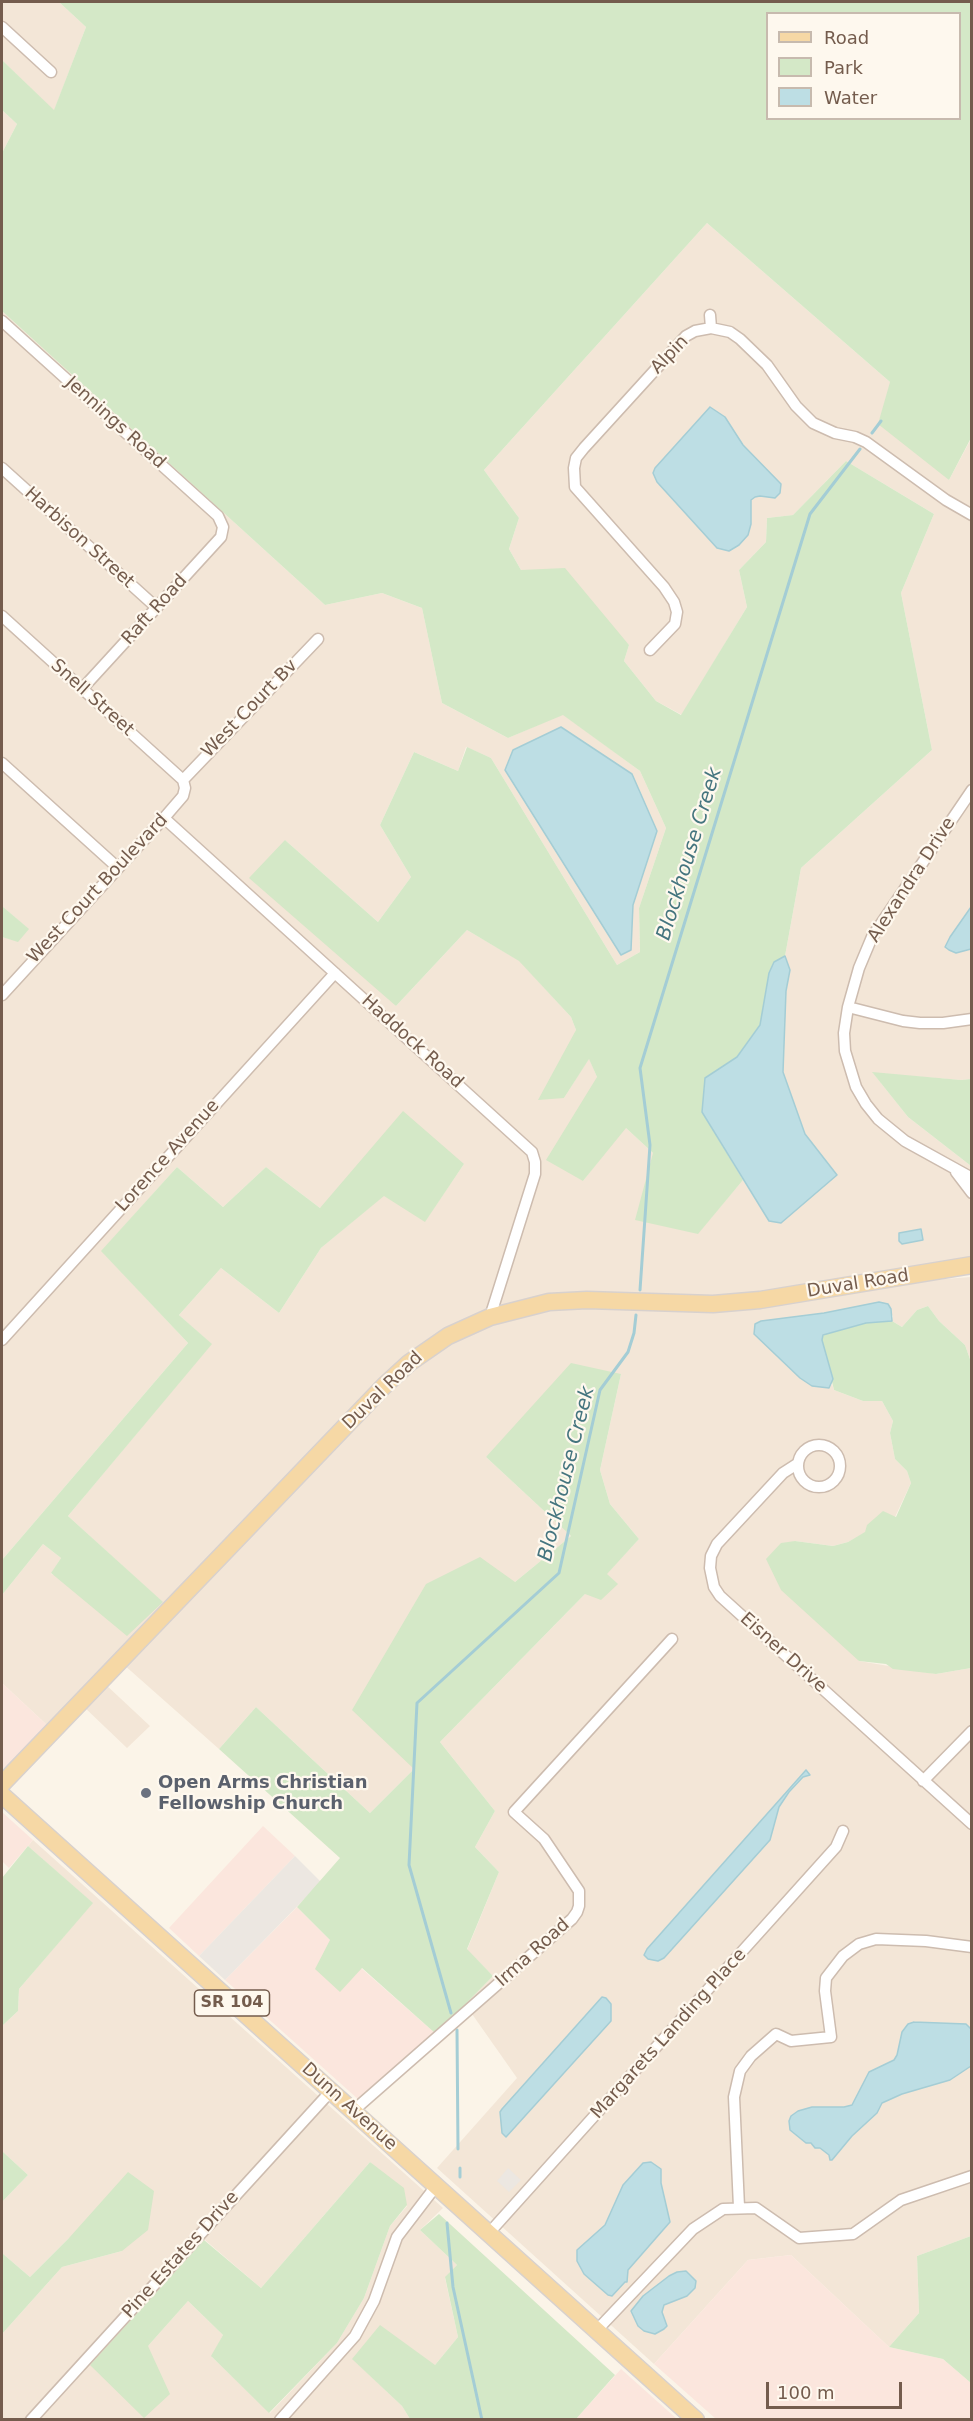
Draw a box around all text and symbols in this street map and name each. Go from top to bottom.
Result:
legend [766,12,961,120]
text: Road [824,27,869,48]
text: Park [824,57,863,78]
text: Water [824,87,877,108]
street label: Alpin [647,331,693,379]
street label: Jennings Road [60,372,170,474]
street label: Harbison Street [20,483,138,593]
street label: Raft Road [118,570,192,650]
street label: Snell Street [46,655,138,741]
street label: West Court Bv [198,655,302,763]
water label: Blockhouse Creek [652,765,728,943]
street label: West Court Boulevard [23,810,173,968]
street label: Alexandra Drive [864,813,960,947]
street label: Haddock Road [357,991,467,1093]
street label: Lorence Avenue [112,1095,224,1217]
street label: Duval Road [806,1265,910,1303]
street label: Duval Road [339,1348,427,1434]
water label: Blockhouse Creek [534,1384,600,1564]
street label: Eisner Drive [735,1608,831,1698]
place label: Open Arms Christian Fellowship Church [158,1772,368,1814]
marker: Open Arms Christian Fellowship Church [139,1786,153,1800]
street label: Irma Road [492,1914,574,1992]
street label: Margarets Landing Place [587,1944,751,2124]
road number: SR 104 [194,1990,270,2016]
street label: Dunn Avenue [297,2059,401,2155]
street label: Pine Estates Drive [118,2187,244,2323]
scale bar [769,2370,906,2408]
text: 100 m [777,2382,835,2403]

